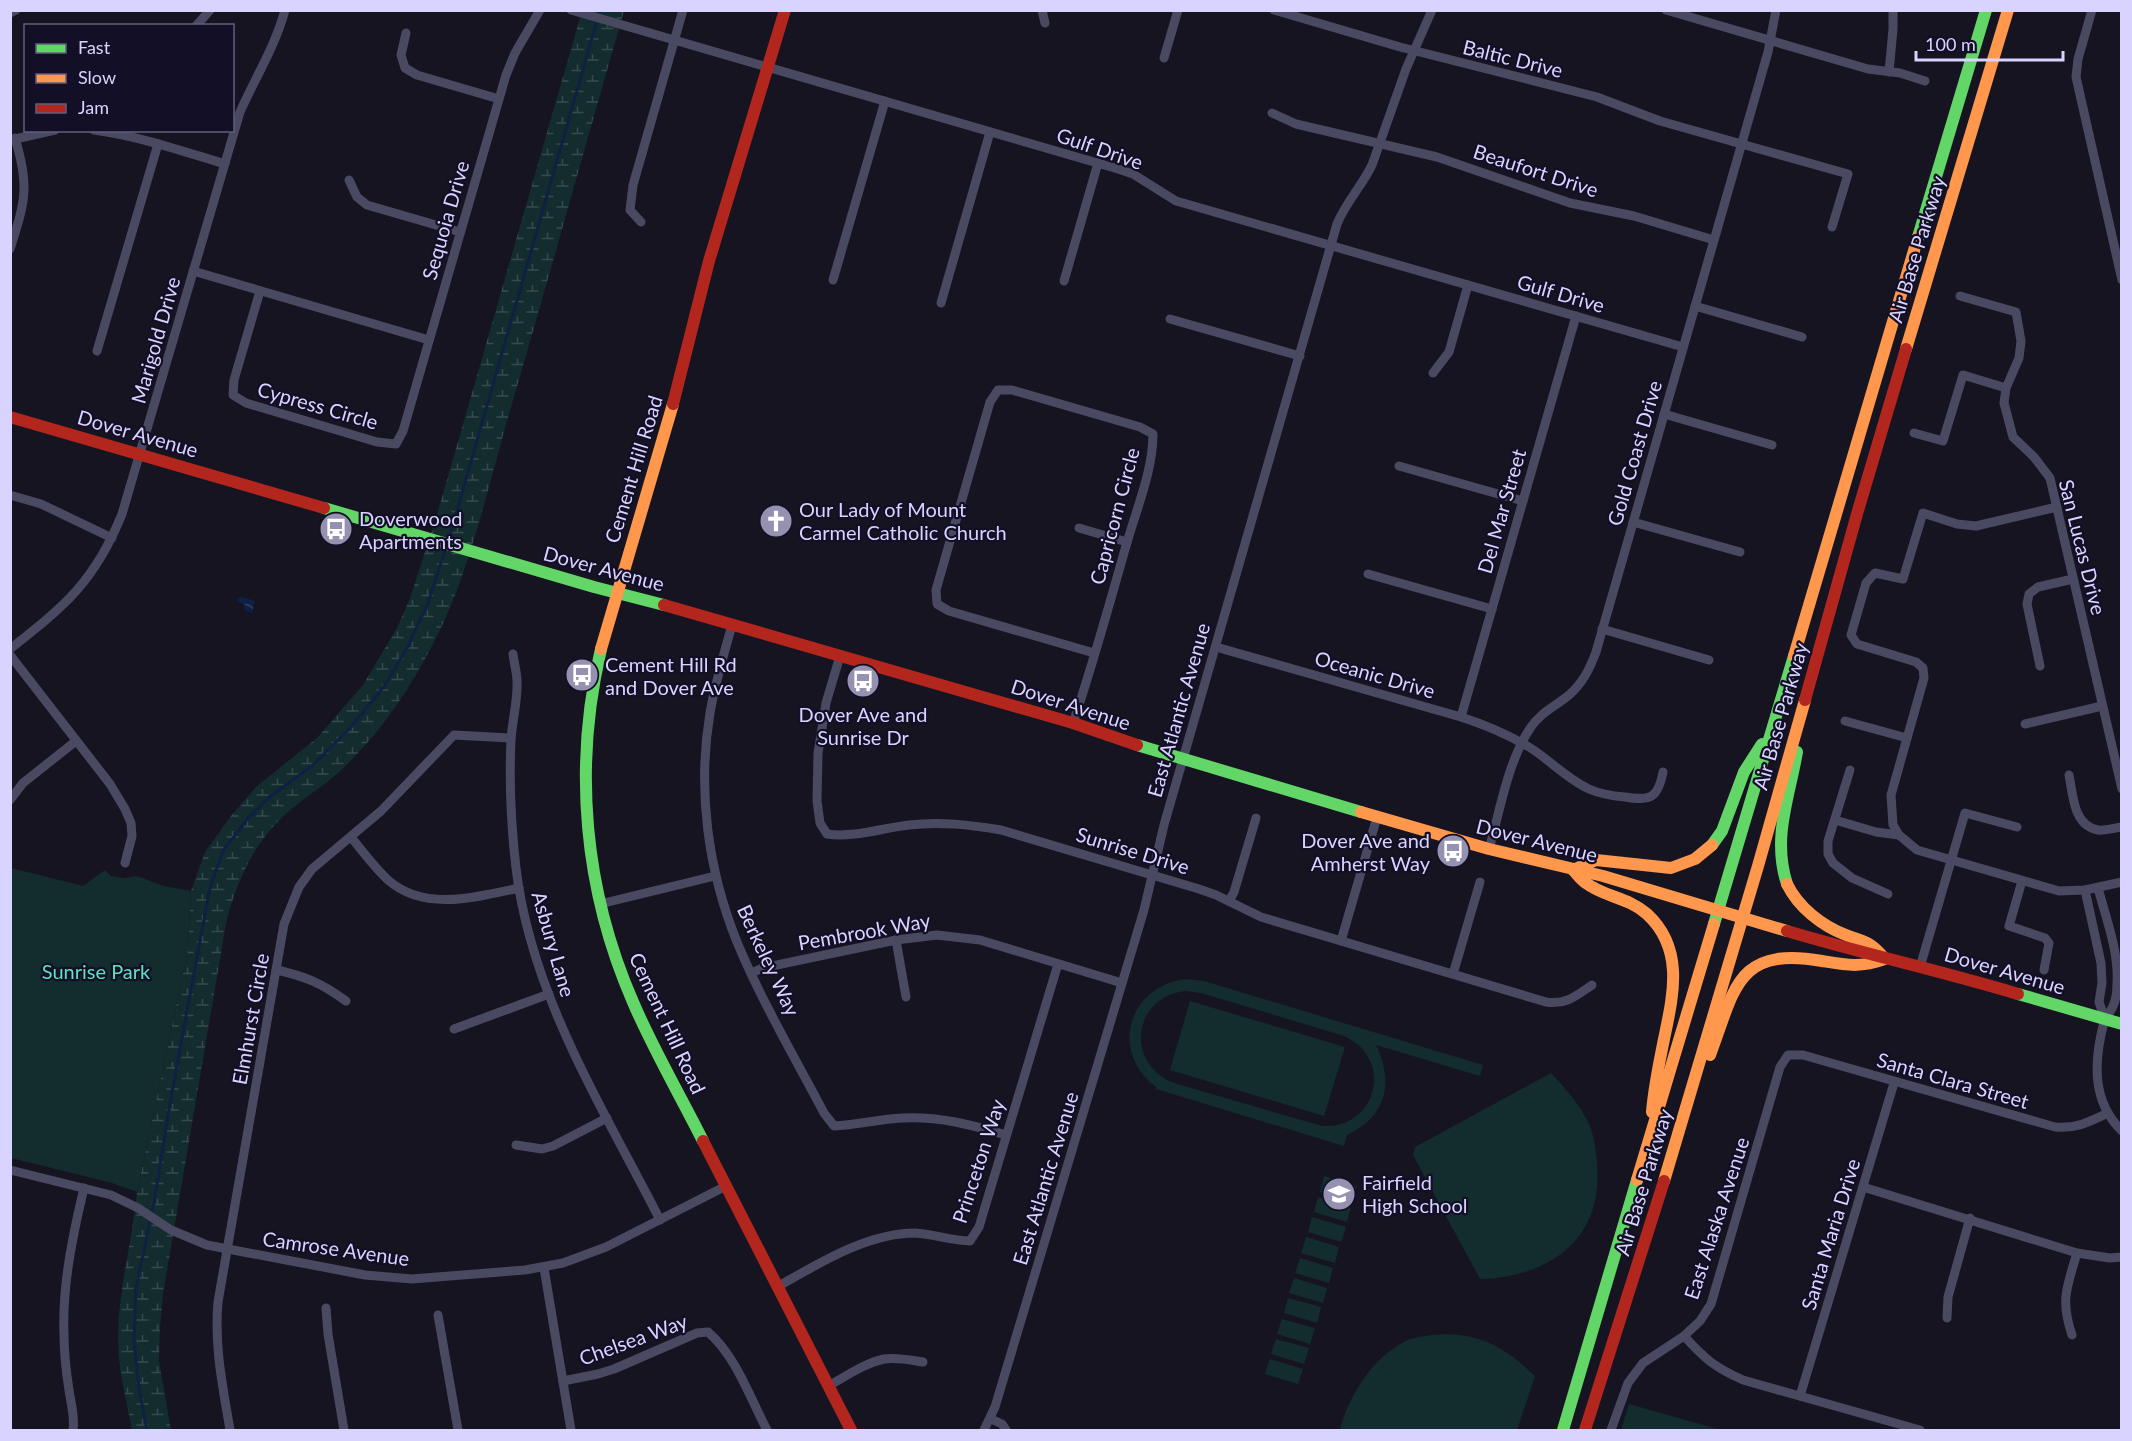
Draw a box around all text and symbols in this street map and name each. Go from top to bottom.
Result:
legend [24,24,234,132]
scale bar [1916,24,2063,62]
text: 100 m [1925,33,1976,55]
street label: Baltic Drive [1461,34,1565,82]
text: Fast [78,36,111,58]
text: Slow [78,66,116,88]
text: Jam [78,96,109,118]
street label: Gulf Drive [1054,122,1146,174]
street label: Beaufort Drive [1471,139,1601,201]
street label: Sequoia Drive [417,158,473,282]
street label: Air Base Parkway [1882,172,1950,325]
street label: Gulf Drive [1515,269,1607,317]
street label: Marigold Drive [125,274,185,406]
street label: Cypress Circle [255,376,381,434]
street label: Gold Coast Drive [1602,378,1666,528]
street label: Cement Hill Road [599,392,667,546]
street label: Dover Avenue [75,404,201,462]
street label: Capricorn Circle [1084,445,1144,587]
street label: Del Mar Street [1472,446,1530,576]
street label: San Lucas Drive [2055,477,2111,617]
place label: Our Lady of Mount Carmel Catholic Church [799,497,1007,544]
church icon: Our Lady of Mount Carmel Catholic Church [758,503,794,539]
place label: Doverwood Apartments [359,506,462,553]
bus stop icon: Doverwood Apartments [318,511,354,547]
street label: Dover Avenue [541,540,667,596]
street label: East Atlantic Avenue [1142,620,1214,800]
street label: Air Base Parkway [1748,639,1813,792]
street label: Oceanic Drive [1312,645,1438,703]
place label: Cement Hill Rd and Dover Ave [605,652,737,699]
bus stop icon: Cement Hill Rd and Dover Ave [564,657,600,693]
bus stop icon: Dover Ave and Sunrise Dr [845,663,881,699]
street label: Dover Avenue [1008,673,1134,735]
place label: Dover Ave and Sunrise Dr [799,702,927,749]
street label: Dover Avenue [1474,813,1600,867]
street label: Sunrise Drive [1074,821,1192,879]
place label: Dover Ave and Amherst Way [1301,828,1431,875]
bus stop icon: Dover Ave and Amherst Way [1435,833,1471,869]
street label: Asbury Lane [527,888,581,1000]
street label: Berkeley Way [733,901,806,1020]
street label: Pembrook Way [796,907,933,954]
street label: Dover Avenue [1942,941,2068,999]
street label: Cement Hill Road [625,949,711,1097]
street label: Elmhurst Circle [227,951,273,1087]
park label: Sunrise Park [42,959,151,983]
street label: Santa Clara Street [1874,1047,2032,1113]
street label: East Atlantic Avenue [1007,1088,1083,1268]
street label: Princeton Way [947,1095,1010,1226]
street label: Air Base Parkway [1609,1105,1677,1258]
street label: East Alaska Avenue [1678,1134,1754,1302]
street label: Santa Maria Drive [1796,1155,1864,1313]
place label: Fairfield High School [1362,1170,1468,1217]
school or university icon: Fairfield High School [1321,1176,1357,1212]
street label: Camrose Avenue [261,1226,411,1270]
street label: Chelsea Way [576,1308,691,1370]

